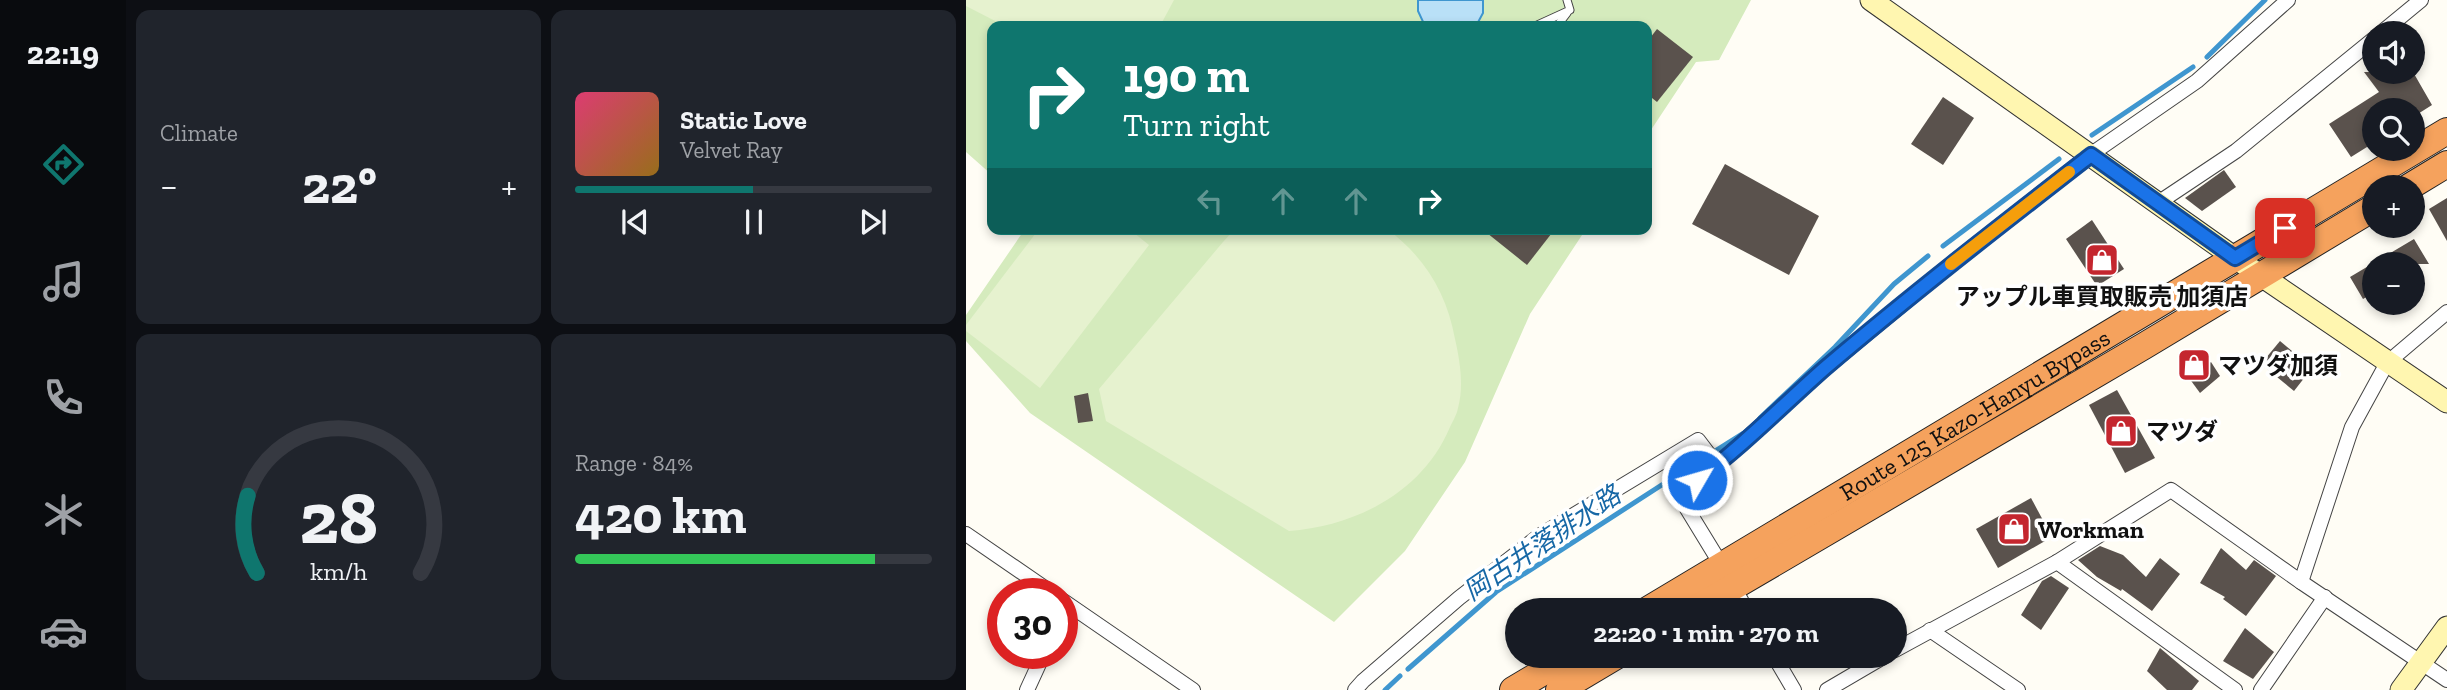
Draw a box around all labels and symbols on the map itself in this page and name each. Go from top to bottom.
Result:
pin [2255,198,2315,258]
shop icon: アップル車買取販売 加須店 [2083,241,2121,279]
place label: アップル車買取販売 加須店 [1956,282,2248,311]
street label: Route 125 Kazo-Hanyu Bypass [1834,322,2115,506]
shop icon: マツダ加須 [2175,346,2213,384]
place label: マツダ加須 [2218,351,2338,380]
shop icon: マツダ [2102,412,2140,450]
place label: マツダ [2146,417,2218,446]
position arrow [1660,443,1734,517]
water label: 岡古井落排水路 [1458,478,1628,607]
shop icon: Workman [1995,510,2033,548]
place label: Workman [2038,515,2144,544]
speed limit sign: 30 [987,578,1078,669]

